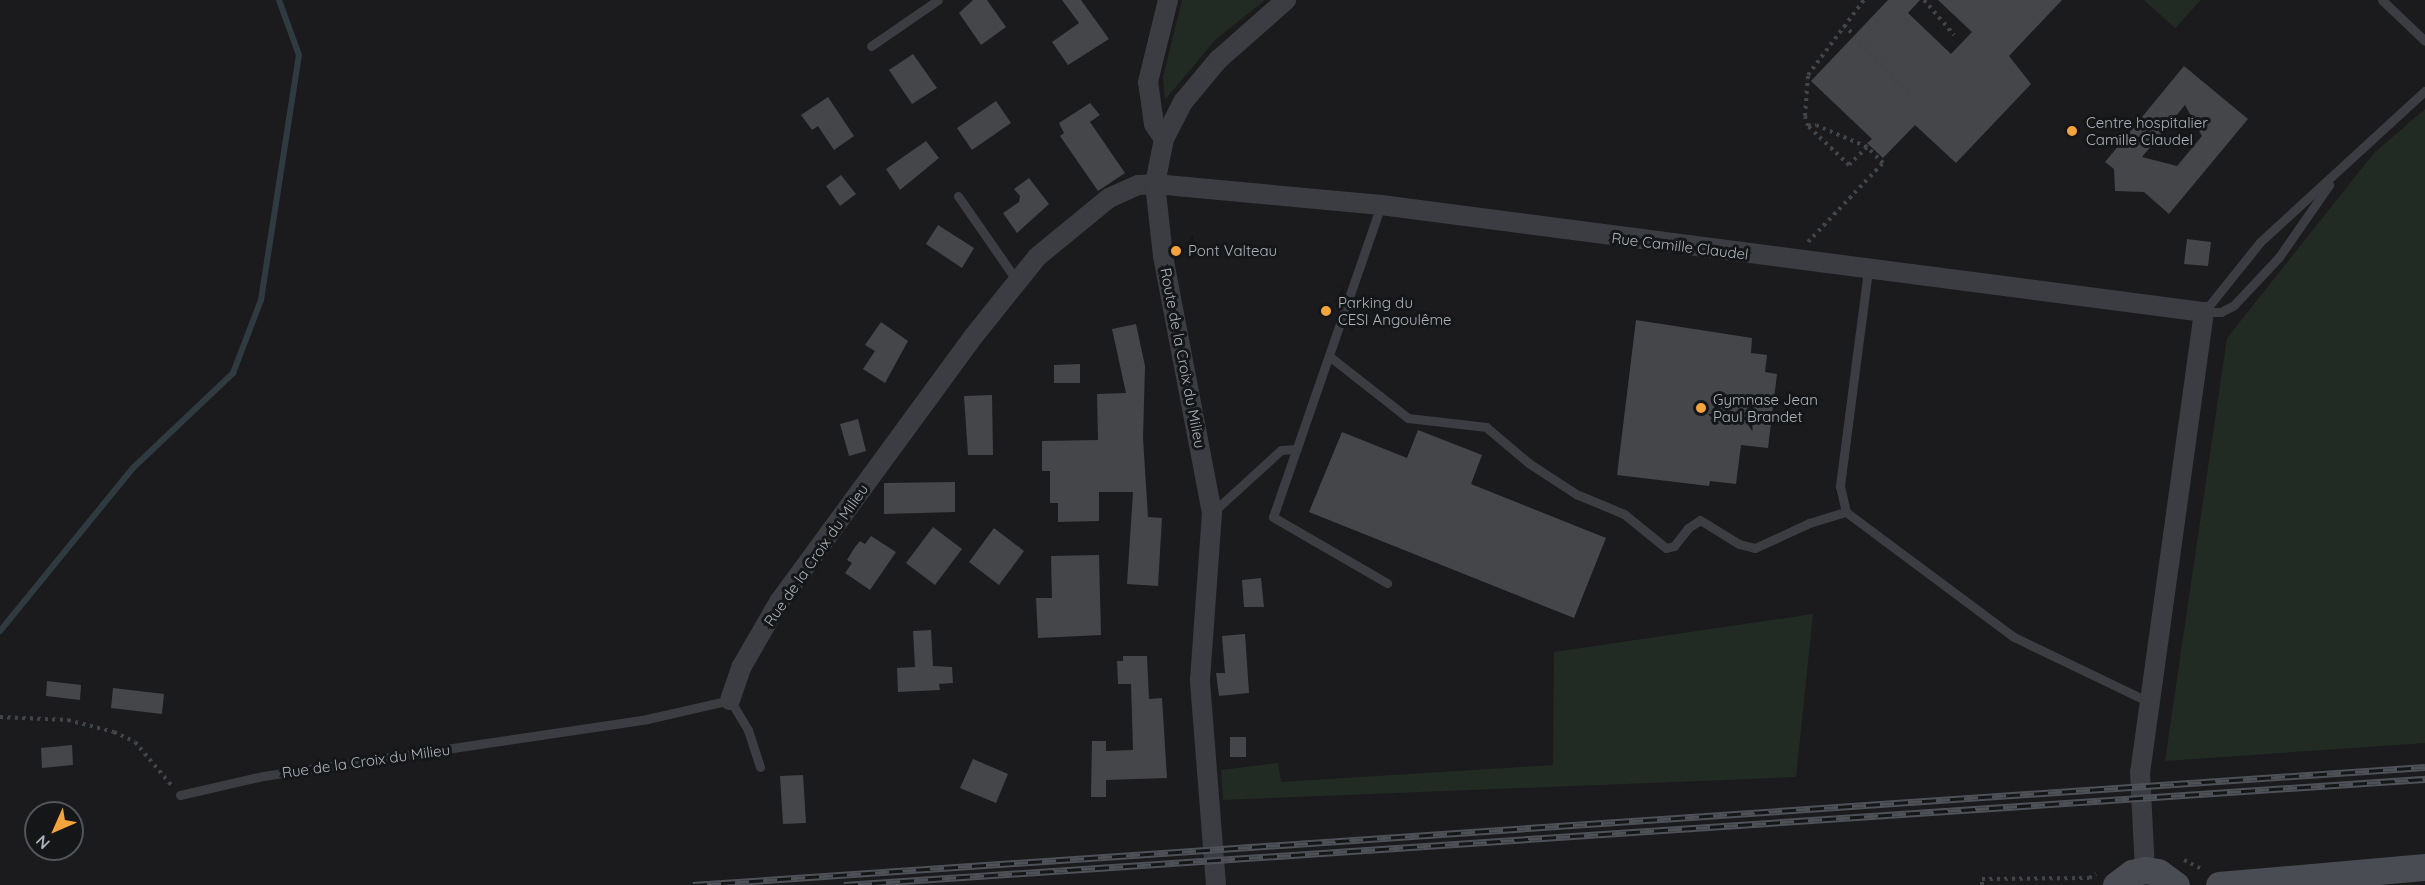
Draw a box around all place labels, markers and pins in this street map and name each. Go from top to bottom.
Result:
place label: Centre hospitalier Camille Claudel [2086,113,2208,148]
marker: Centre hospitalier Camille Claudel [2063,122,2081,140]
place label: Pont Valteau [1188,242,1277,260]
marker: Pont Valteau [1169,244,1183,258]
place label: Parking du CESI Angoulême [1338,293,1452,328]
marker: Parking du CESI Angoulême [1319,304,1333,318]
place label: Gymnase Jean Paul Brandet [1713,390,1818,425]
marker: Gymnase Jean Paul Brandet [1694,401,1708,415]

